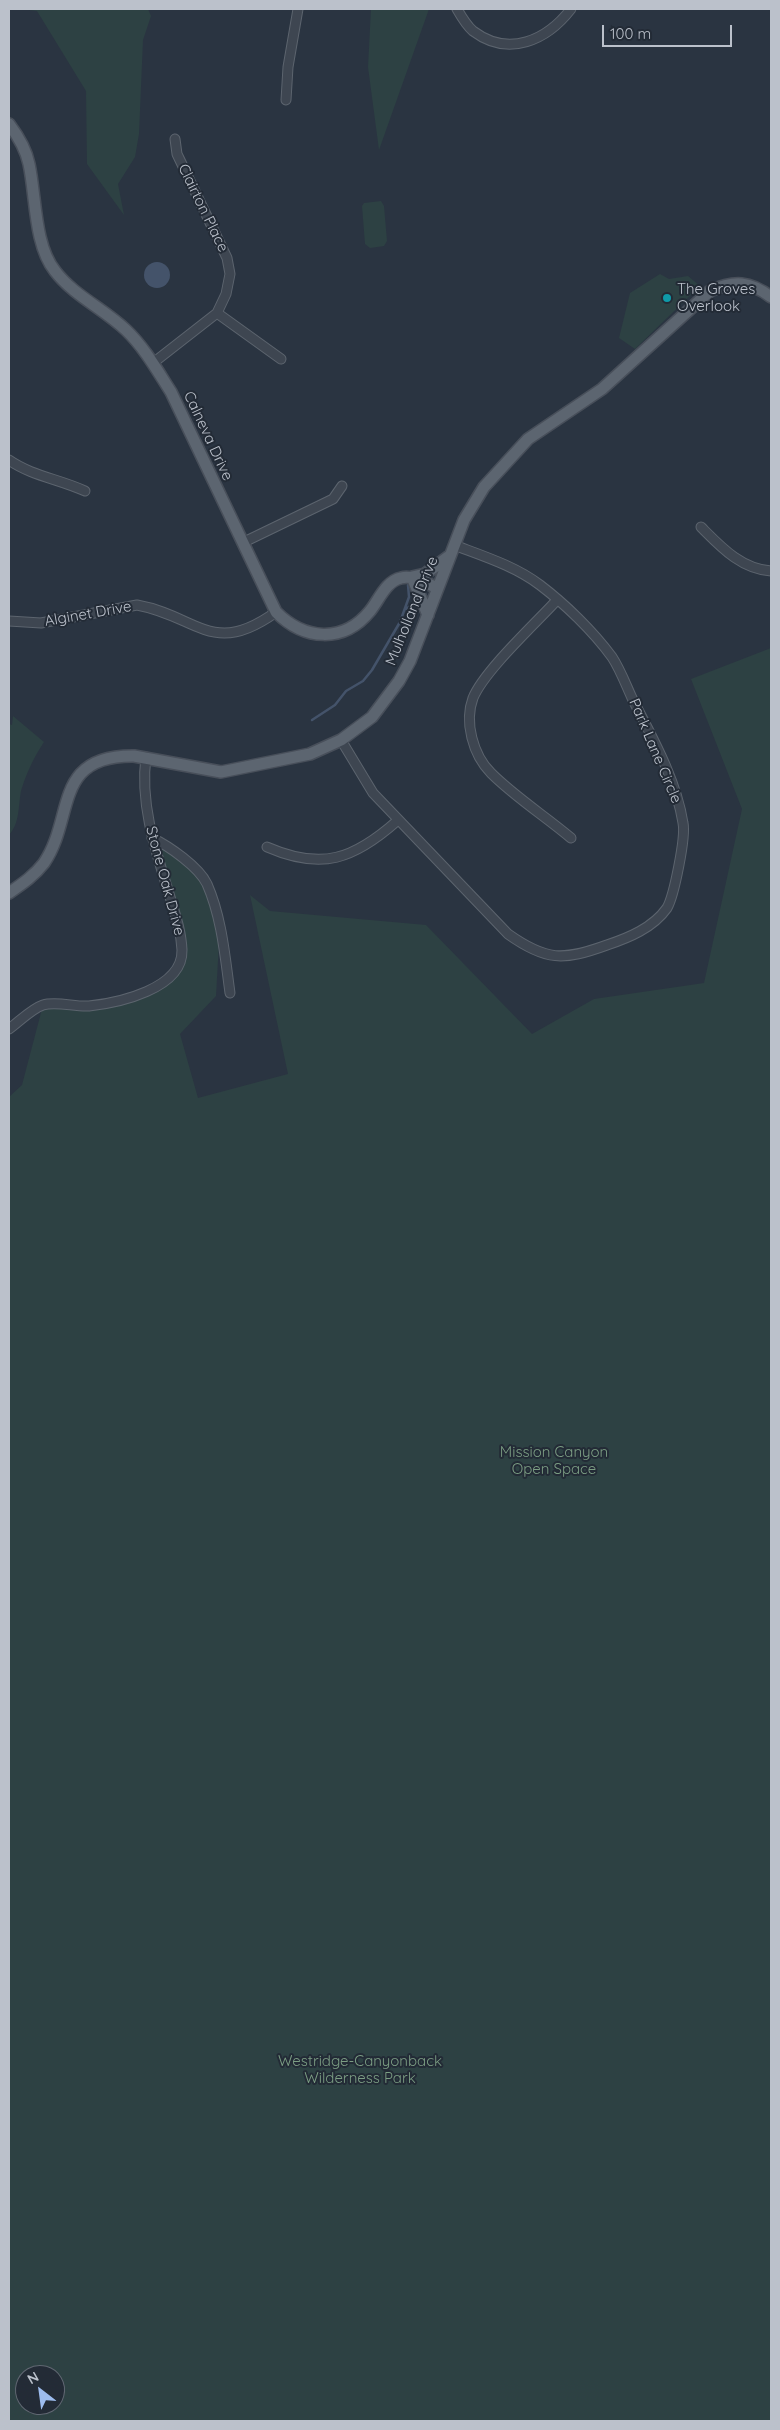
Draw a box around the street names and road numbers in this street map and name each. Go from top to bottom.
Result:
street label: Clairton Place [174,161,232,255]
street label: Calneva Drive [179,388,237,484]
street label: Mulholland Drive [382,554,442,668]
street label: Alginet Drive [43,597,133,631]
street label: Park Lane Circle [625,696,685,806]
street label: Stone Oak Drive [142,824,188,938]

